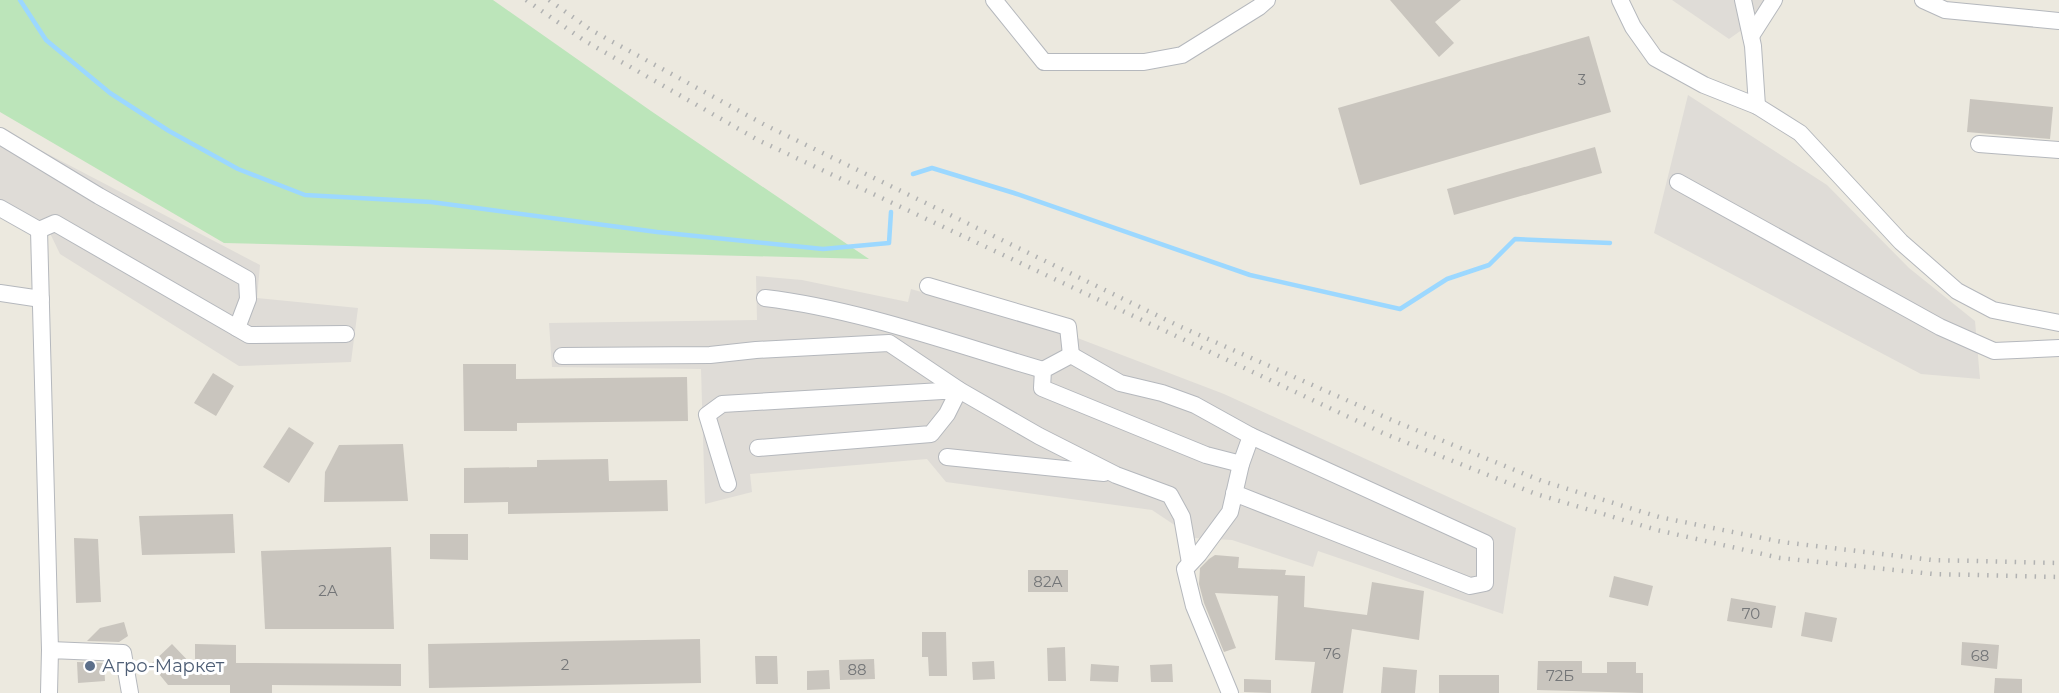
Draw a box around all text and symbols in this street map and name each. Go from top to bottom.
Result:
house number: 3 [1578,70,1586,89]
house number: 82А [1033,572,1063,591]
house number: 2А [318,581,338,600]
house number: 70 [1742,604,1760,623]
house number: 76 [1323,644,1341,663]
house number: 68 [1971,646,1989,665]
place label: Агро-Маркет [102,655,225,677]
house number: 2 [561,655,569,674]
marker: Агро-Маркет [83,659,97,673]
house number: 88 [847,660,867,679]
house number: 72Б [1546,666,1574,685]

